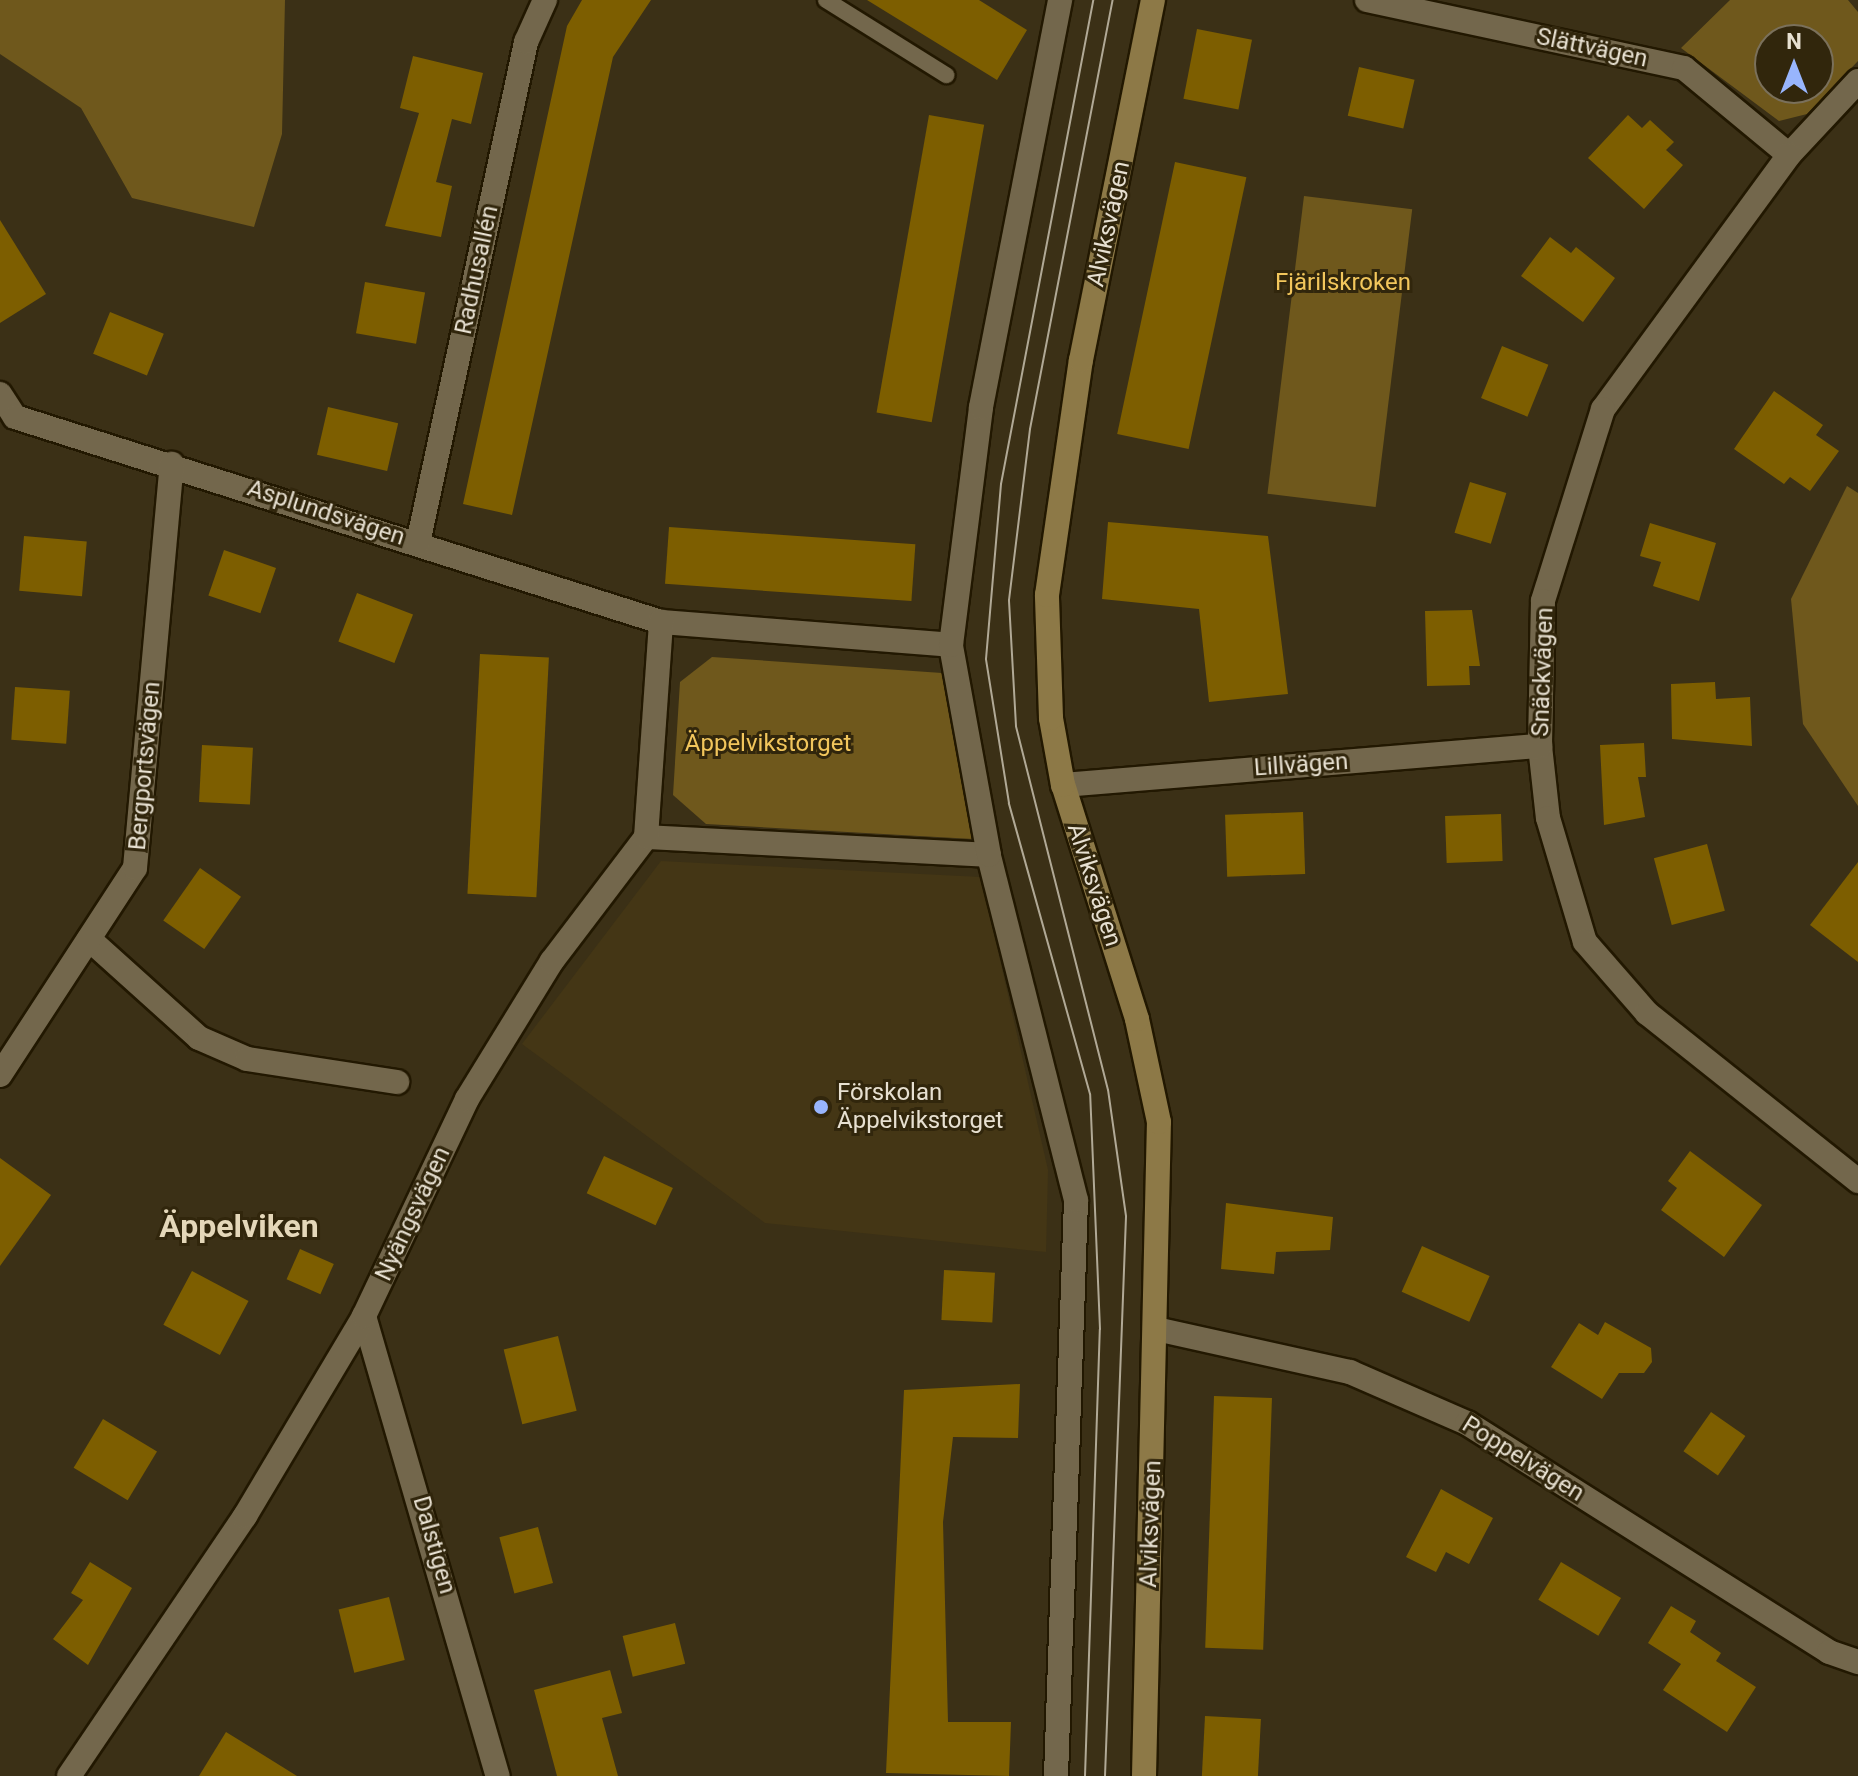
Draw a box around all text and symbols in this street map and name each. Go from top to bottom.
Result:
street label: Slättvägen [1534,22,1650,74]
north arrow [1754,24,1834,104]
text: N [1786,29,1802,54]
street label: Alviksvägen [1082,159,1136,289]
street label: Radhusallén [449,203,505,337]
park label: Fjärilskroken [1275,269,1411,297]
street label: Asplundsvägen [244,474,408,552]
street label: Snäckvägen [1526,607,1560,737]
street label: Bergportsvägen [123,680,167,852]
park label: Äppelvikstorget [685,730,851,758]
street label: Lillvägen [1253,747,1349,783]
street label: Alviksvägen [1061,820,1127,950]
place label: Förskolan Äppelvikstorget [837,1079,1003,1135]
marker: Förskolan Äppelvikstorget [812,1098,830,1116]
street label: Nyängsvägen [369,1142,457,1286]
district label: Äppelviken [159,1207,319,1245]
street label: Poppelvägen [1457,1410,1589,1508]
street label: Alviksvägen [1134,1460,1168,1588]
street label: Dalstigen [406,1493,462,1597]

